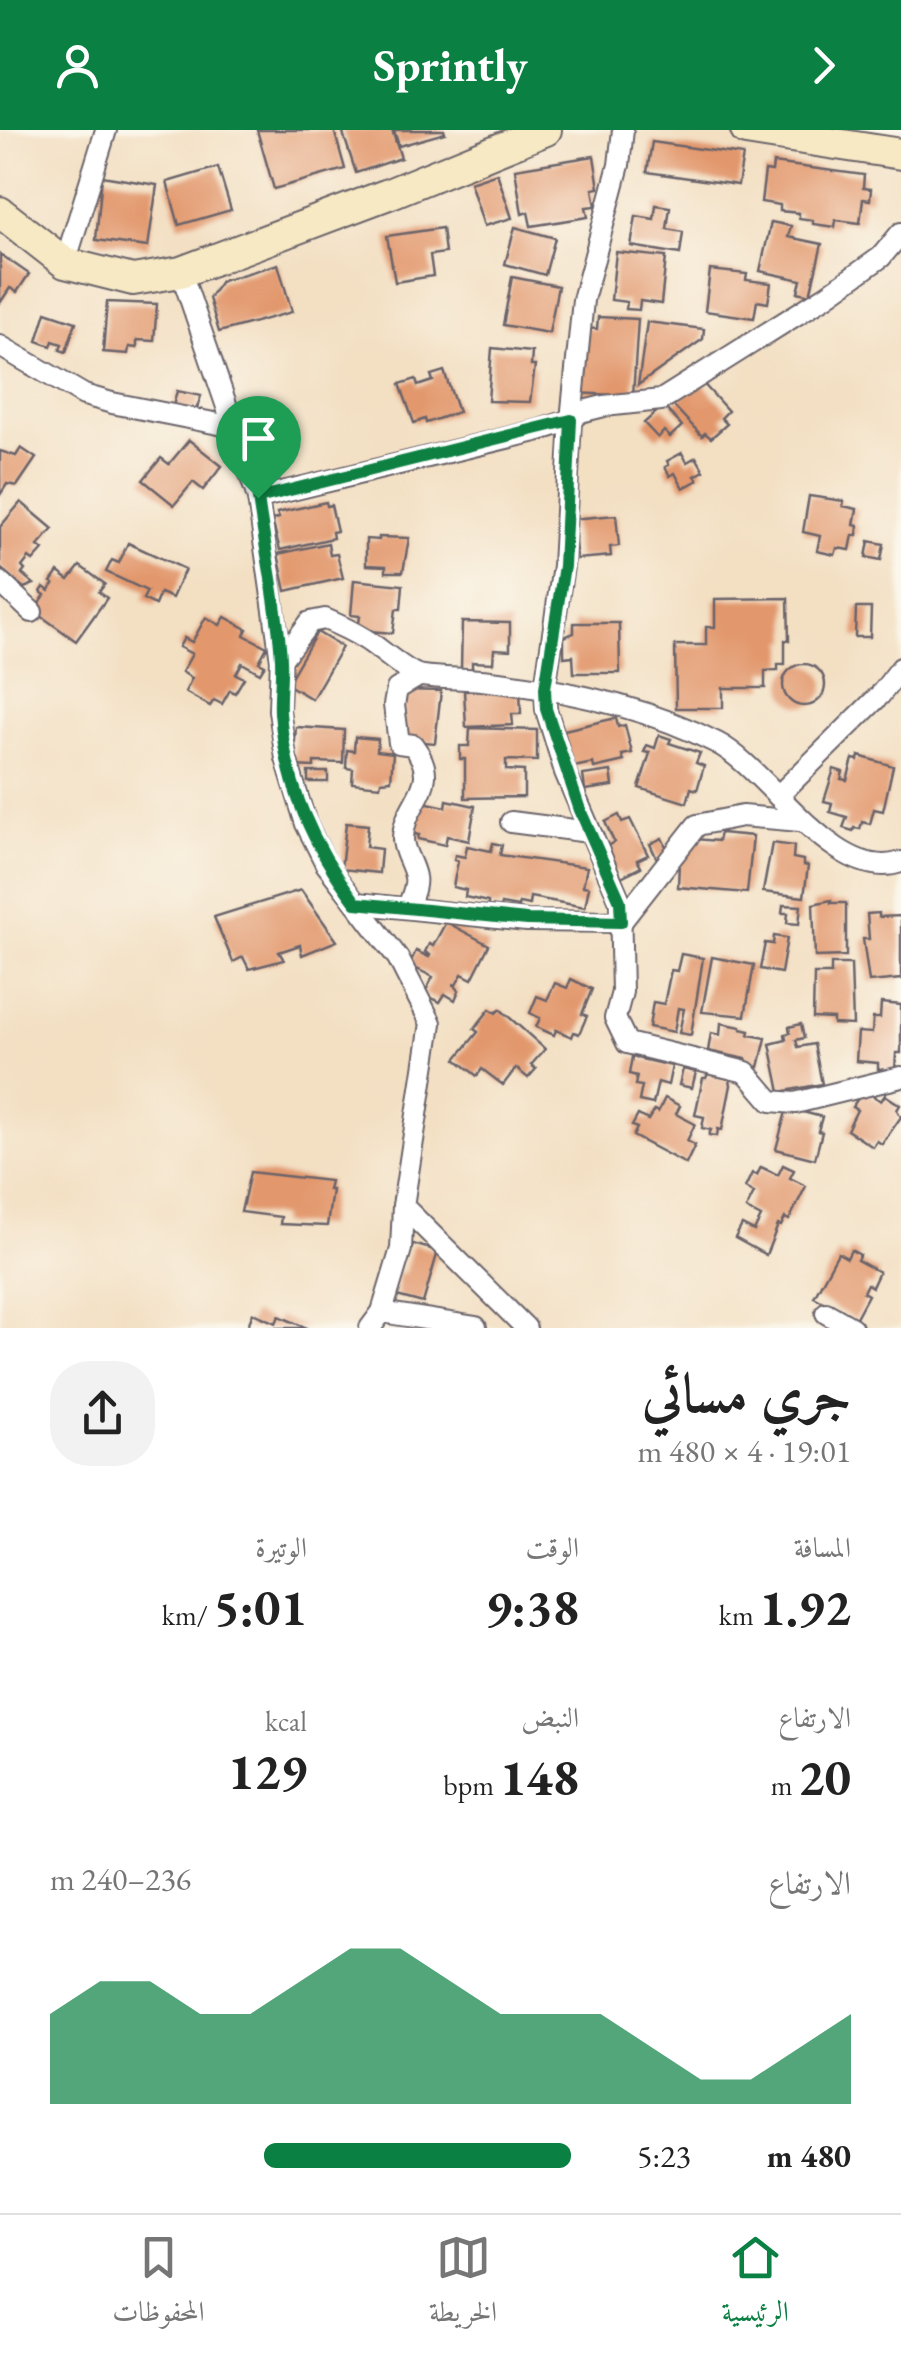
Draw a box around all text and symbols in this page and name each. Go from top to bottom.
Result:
text: Sprintly [373,36,528,94]
icon: person [50,38,105,93]
icon: forward [796,38,851,93]
pin [216,396,301,499]
icon: arrive [231,411,286,466]
text: جري مسائي [642,1357,851,1428]
button: share [50,1361,155,1466]
text: 19:01 · 4 × 480 m [638,1430,851,1472]
text: الوتيرة [255,1529,307,1565]
text: الوقت [525,1529,579,1565]
text: المسافة [794,1529,851,1565]
text: 5:01 [214,1575,307,1640]
text: 9:38 [486,1575,579,1640]
text: 1.92 [759,1575,851,1640]
text: /km [162,1597,214,1633]
text: km [719,1597,759,1633]
text: النبض [521,1699,579,1735]
text: الارتفاع [778,1699,851,1735]
text: kcal [265,1703,307,1739]
text: 129 [228,1739,307,1804]
text: 148 [500,1745,579,1810]
text: 20 [798,1745,851,1810]
text: bpm [443,1767,500,1803]
text: m [771,1767,798,1803]
text: 236–240 m [50,1858,191,1900]
text: الارتفاع [768,1862,851,1904]
text: 5:23 [637,2135,691,2177]
text: 480 m [767,2135,851,2177]
tab: المحفوظات [112,2230,205,2339]
tab: الخريطة [429,2230,497,2339]
tab: الرئيسية [722,2230,789,2339]

